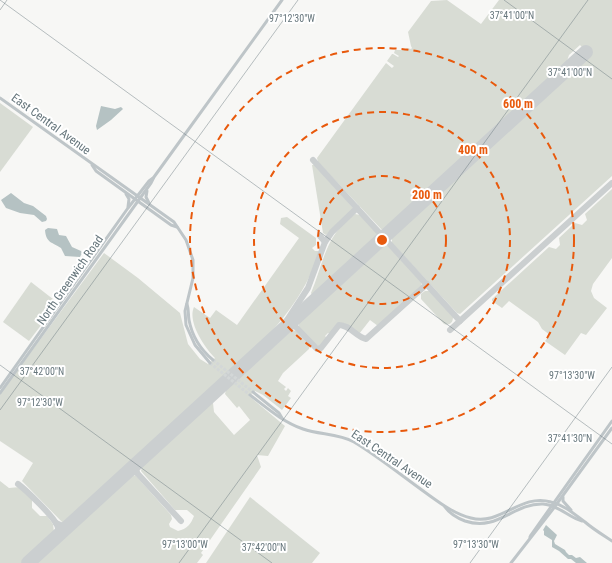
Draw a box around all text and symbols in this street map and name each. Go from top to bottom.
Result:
text: 37°41'00"N [490,10,534,21]
text: 97°12'30"W [269,13,315,24]
text: 37°41'00"N [548,67,592,78]
street label: East Central Avenue [9,91,94,158]
text: 600 m [503,97,533,111]
text: 400 m [458,143,488,157]
text: 200 m [412,188,442,202]
street label: North Greenwich Road [34,233,106,327]
centre of rings [375,233,389,247]
text: 37°42'00"N [20,366,64,377]
text: 97°13'30"W [549,370,595,381]
text: 97°12'30"W [17,397,63,408]
street label: East Central Avenue [349,427,435,491]
text: 37°41'30"N [548,433,592,444]
text: 97°13'00"W [162,539,208,550]
text: 97°13'30"W [453,539,499,550]
text: 37°42'00"N [242,542,286,553]

